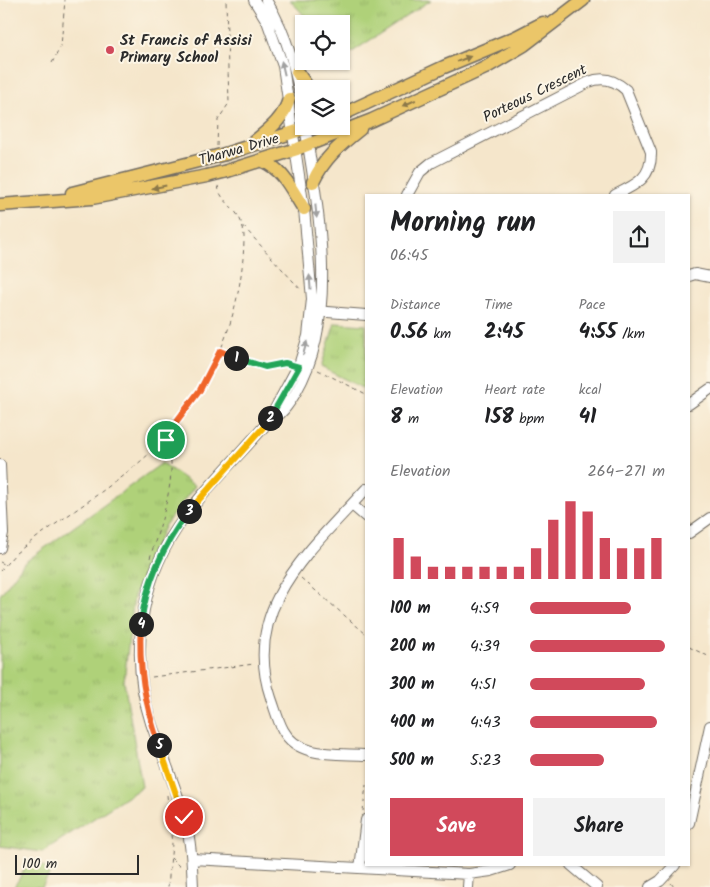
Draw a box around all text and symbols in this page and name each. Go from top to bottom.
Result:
map controls [295,15,350,135]
button: locate [295,15,350,70]
place label: St Francis of Assisi Primary School [120,29,253,70]
marker: St Francis of Assisi Primary School [104,44,116,56]
one-way arrow [457,55,472,62]
street label: Porteous Crescent [479,58,591,130]
one-way arrow [279,61,287,76]
button: layers [295,80,350,135]
one-way arrow [402,100,416,108]
street label: Tharwa Drive [196,127,282,173]
one-way arrow [151,183,167,191]
text: Morning run [390,201,536,246]
one-way arrow [312,203,320,219]
button: share [613,211,665,263]
text: 06:45 [390,243,428,268]
one-way arrow [306,273,314,289]
text: Distance [390,294,440,316]
text: Time [484,294,513,316]
text: Pace [579,294,605,316]
text: 0.56 [390,316,428,349]
text: 2:45 [484,316,524,349]
text: 4:55 [579,316,617,349]
text: km [428,323,451,345]
text: /km [617,323,645,345]
one-way arrow [301,340,309,355]
pin: 1 [224,346,248,370]
text: 1 [234,347,239,369]
text: Elevation [390,379,443,401]
text: Heart rate [484,379,545,401]
text: kcal [579,379,601,401]
text: 8 [390,401,402,434]
text: 158 [484,401,514,434]
text: 41 [579,401,596,434]
pin: 2 [258,406,282,430]
text: 2 [266,407,275,429]
text: m [402,408,419,430]
text: bpm [514,408,545,430]
pin [145,419,187,461]
icon: arrive [152,426,180,454]
text: Elevation [390,459,451,484]
text: 264–271 m [587,459,665,484]
pin: 3 [176,498,202,524]
text: 3 [186,500,193,522]
text: 100 m [390,596,431,621]
text: 4:59 [470,596,499,621]
pin: 4 [128,612,154,636]
text: 4 [138,613,145,635]
text: 200 m [390,634,435,659]
text: 4:39 [470,634,500,659]
text: 300 m [390,672,434,697]
text: 4:51 [470,672,496,697]
text: 400 m [390,710,434,735]
text: 4:43 [470,710,501,735]
pin: 5 [146,732,172,758]
text: 5 [156,734,163,756]
text: 500 m [390,748,434,773]
text: 5:23 [470,748,501,773]
pin [163,796,205,838]
button: Save [390,798,523,856]
button: Share [533,798,665,856]
icon: check [170,803,198,831]
scale bar [15,852,139,875]
text: 100 m [22,853,57,875]

